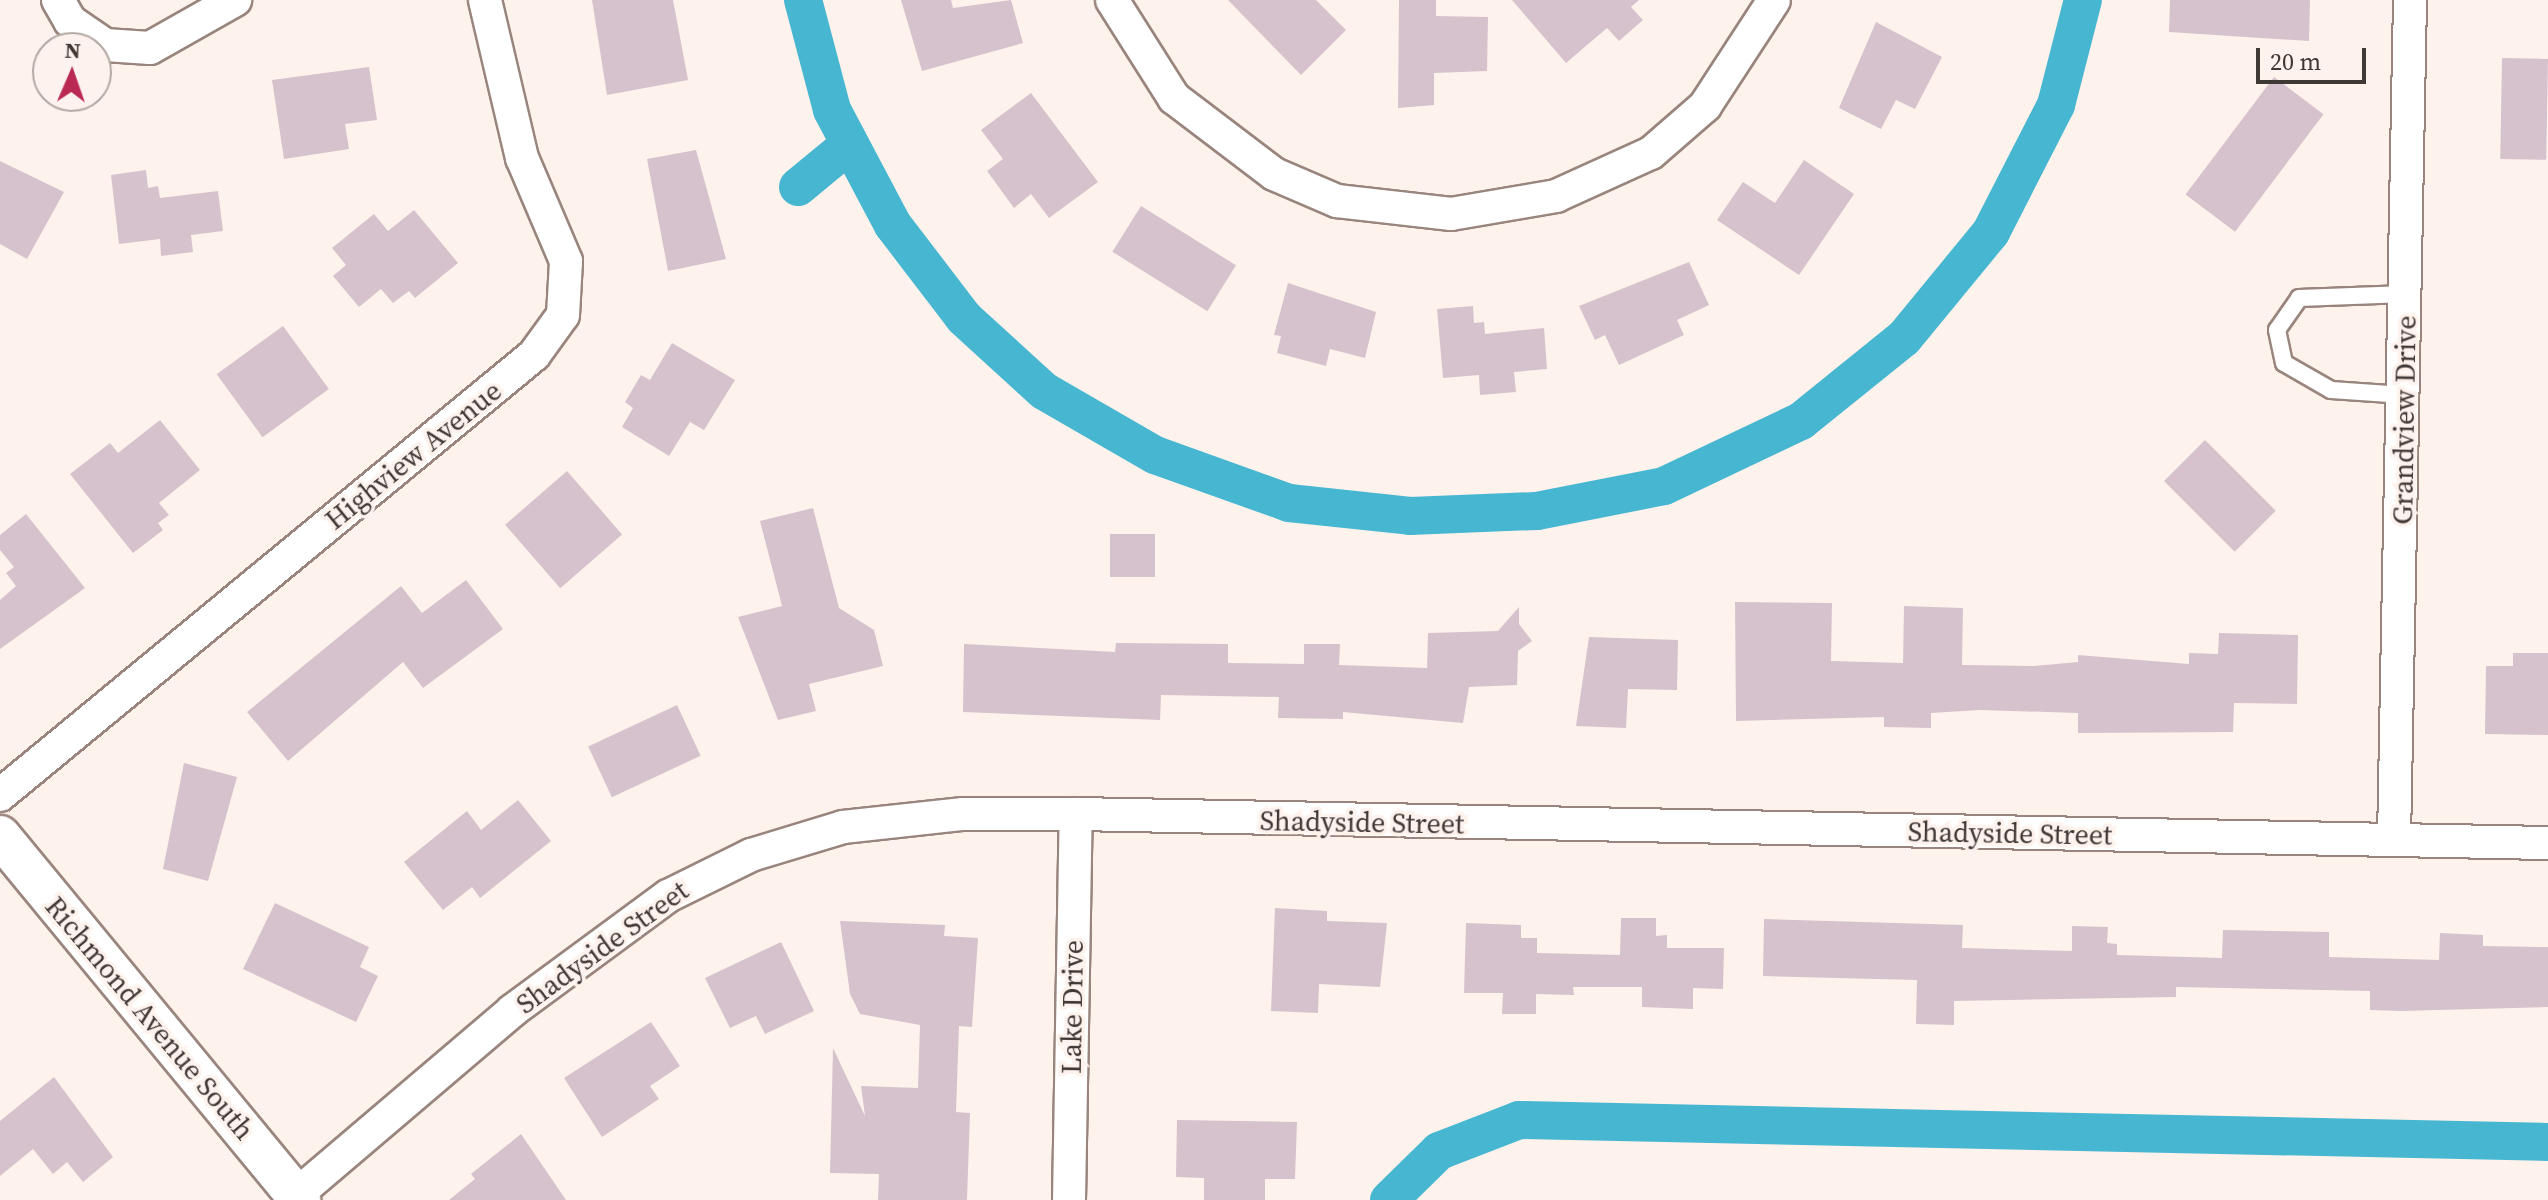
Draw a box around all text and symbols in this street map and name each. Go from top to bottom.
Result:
north arrow [32,32,112,112]
scale bar [2260,32,2370,82]
text: N [64,35,81,65]
text: 20 m [2270,45,2321,78]
street label: Grandview Drive [2385,315,2423,525]
street label: Highview Avenue [318,374,508,536]
street label: Shadyside Street [1260,803,1464,841]
street label: Shadyside Street [1908,814,2112,852]
street label: Shadyside Street [509,873,695,1021]
street label: Richmond Avenue South [39,890,261,1146]
street label: Lake Drive [1054,940,1090,1074]

